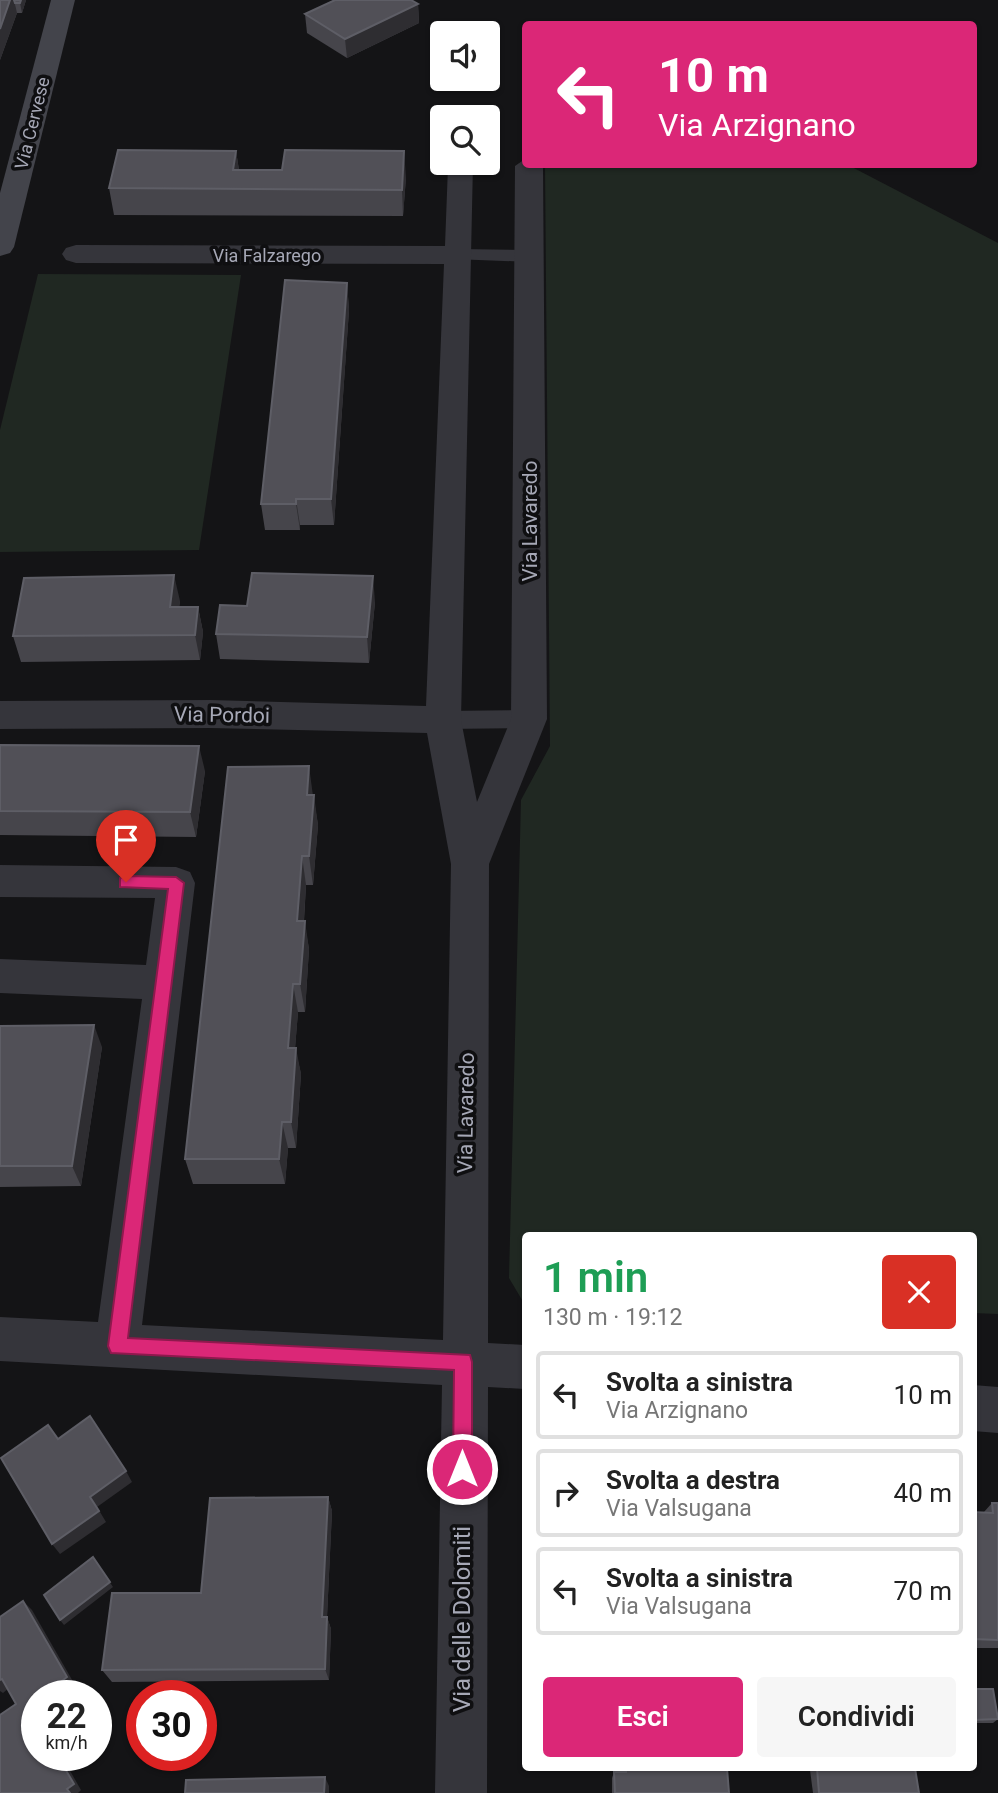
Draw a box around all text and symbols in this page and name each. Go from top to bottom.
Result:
map controls [430,21,500,175]
button: sound [430,21,500,91]
text: 10 m [658,47,769,104]
icon: left [543,49,634,140]
street label: Via Cervese [10,75,54,171]
button: search [430,105,500,175]
text: Via Arzignano [658,106,856,144]
street label: Via Falzarego [213,245,321,266]
street label: Via Lavaredo [518,460,542,582]
street label: Via Pordoi [174,702,270,728]
pin [96,810,156,882]
icon: arrive [107,821,145,859]
street label: Via Lavaredo [453,1052,479,1174]
text: 1 min [543,1253,648,1302]
button: close [882,1255,956,1329]
text: 130 m · 19:12 [543,1304,682,1331]
text: Svolta a sinistra [606,1367,793,1397]
icon: left [547,1376,585,1414]
text: 10 m [894,1380,952,1410]
text: Via Arzignano [606,1397,748,1424]
position arrow [425,1432,499,1506]
text: Svolta a destra [606,1465,780,1495]
icon: right [547,1474,585,1512]
text: 40 m [894,1478,952,1508]
text: Via Valsugana [606,1495,752,1522]
street label: Via delle Dolomiti [448,1526,476,1712]
text: Svolta a sinistra [606,1563,793,1593]
icon: left [547,1572,585,1610]
text: 70 m [894,1576,952,1606]
text: Via Valsugana [606,1593,752,1620]
button: Esci [543,1677,743,1757]
button: Condividi [757,1677,956,1757]
speed limit sign: 30 [126,1680,217,1771]
text: 22 [46,1696,87,1737]
text: km/h [45,1732,88,1753]

